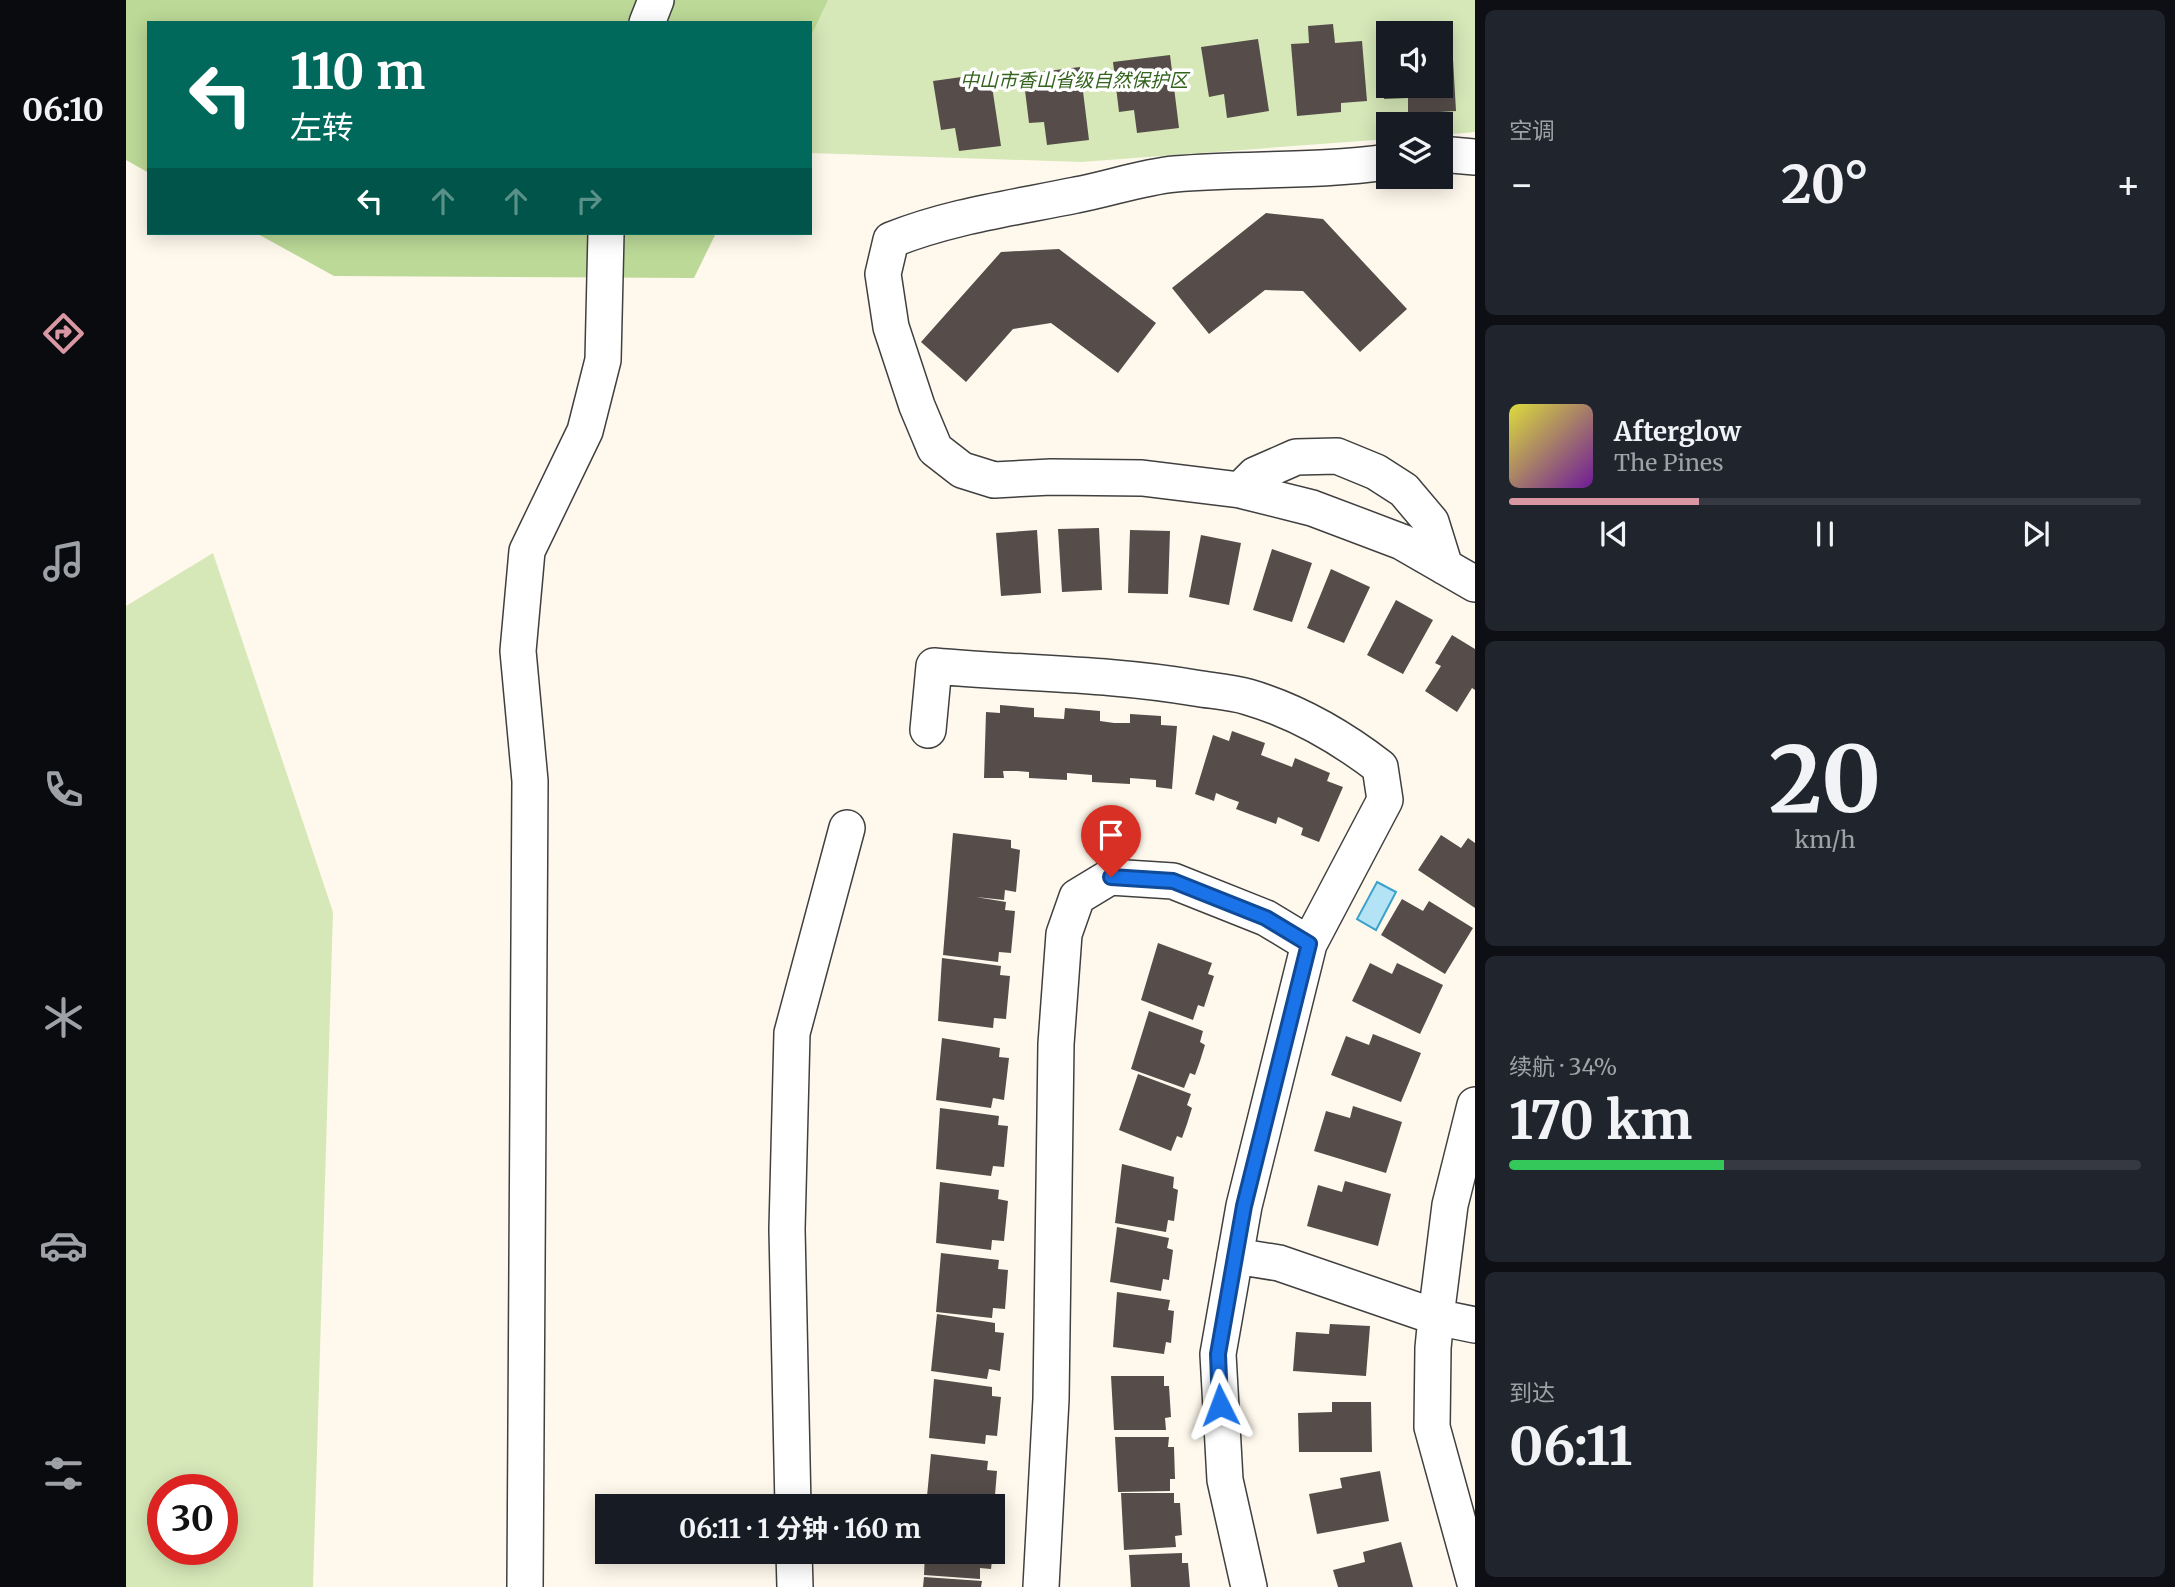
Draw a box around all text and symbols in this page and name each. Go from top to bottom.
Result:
map controls [1376,21,1453,189]
button: sound [1376,21,1453,98]
text: 110 m [290,41,425,102]
icon: left [175,49,266,140]
park label: 中山市香山省级自然保护区 [960,68,1191,92]
text: 06:10 [22,90,104,130]
text: 左转 [290,108,354,148]
button: layers [1376,112,1453,189]
text: 空调 [1509,116,1555,145]
text: 20° [1781,152,1869,217]
text: − [1509,161,1534,208]
text: + [2116,161,2141,208]
icon: left [351,182,389,220]
icon: ahead [424,182,462,220]
icon: ahead [497,182,535,220]
icon: right [570,182,608,220]
icon: directions [39,309,88,358]
text: Afterglow [1614,415,1741,448]
text: The Pines [1614,448,1724,477]
icon: previous [1595,515,1633,553]
icon: pause [1806,515,1844,553]
icon: next [2017,515,2055,553]
icon: music [39,537,88,586]
text: 20 [1769,722,1881,837]
icon: phone [39,765,88,814]
pin [1081,805,1141,877]
icon: arrive [1092,816,1130,854]
text: km/h [1795,825,1855,854]
icon: climate [39,993,88,1042]
text: 续航 · 34% [1509,1052,1617,1081]
text: 170 km [1509,1088,1692,1153]
icon: car [39,1221,88,1270]
position arrow [1183,1368,1257,1442]
text: 到达 [1509,1378,1555,1407]
text: 06:11 [1509,1414,1632,1479]
icon: filters [39,1449,88,1498]
speed limit sign: 30 [147,1474,238,1565]
text: 06:11 · 1 分钟 · 160 m [679,1512,921,1545]

